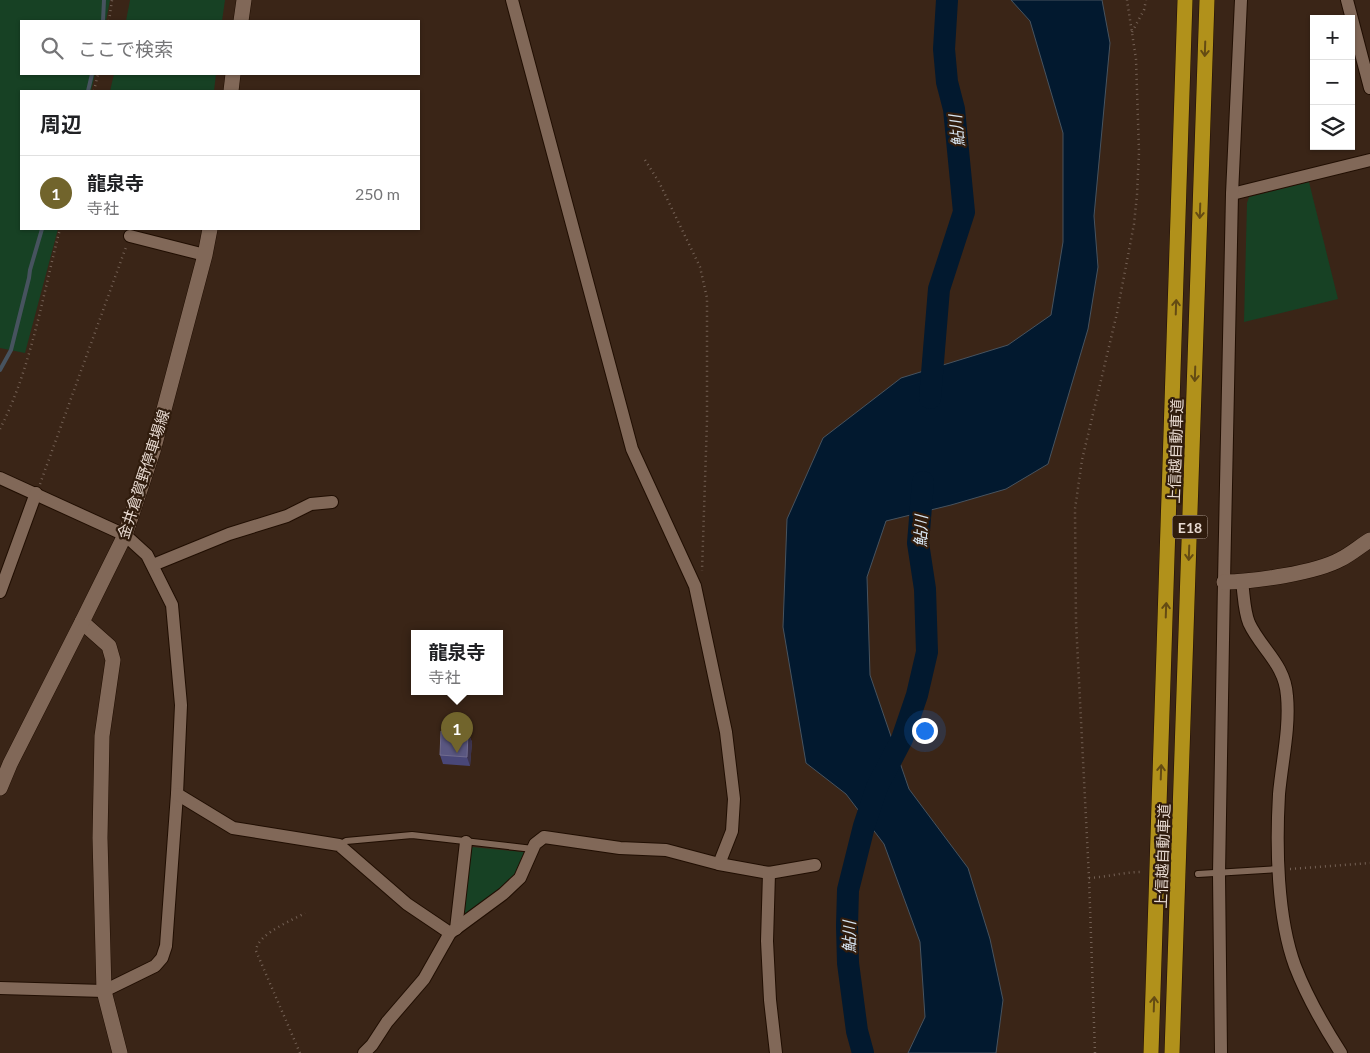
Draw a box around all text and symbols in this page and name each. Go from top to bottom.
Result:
map controls [1310,15,1355,150]
button: + [1310,15,1355,60]
search box [20,20,420,75]
icon: search [38,34,66,62]
text: ここで検索 [78,37,173,60]
one-way arrow [1201,40,1210,56]
button: − [1310,60,1355,105]
button: layers [1310,105,1355,150]
text: 周辺 [40,111,82,136]
water label: 鮎川 [945,112,967,148]
text: 龍泉寺 [87,171,144,194]
text: 1 [51,184,61,203]
text: 250 m [355,184,400,203]
text: 寺社 [87,198,119,217]
one-way arrow [1195,202,1205,219]
one-way arrow [1171,299,1180,315]
one-way arrow [1190,365,1200,381]
street label: 上信越自動車道 [1164,398,1186,504]
street label: 金井倉賀野停車場線 [114,407,172,541]
water label: 鮎川 [910,513,930,547]
road number: E18 [1172,516,1208,538]
one-way arrow [1185,545,1194,561]
one-way arrow [1162,602,1171,618]
popup [411,630,503,695]
text: 龍泉寺 [428,640,486,663]
text: 寺社 [428,667,461,686]
pin: 1 [441,712,473,753]
your location [912,718,938,744]
one-way arrow [1157,764,1166,780]
street label: 上信越自動車道 [1151,803,1173,909]
water label: 鮎川 [839,919,858,953]
one-way arrow [1149,997,1158,1013]

